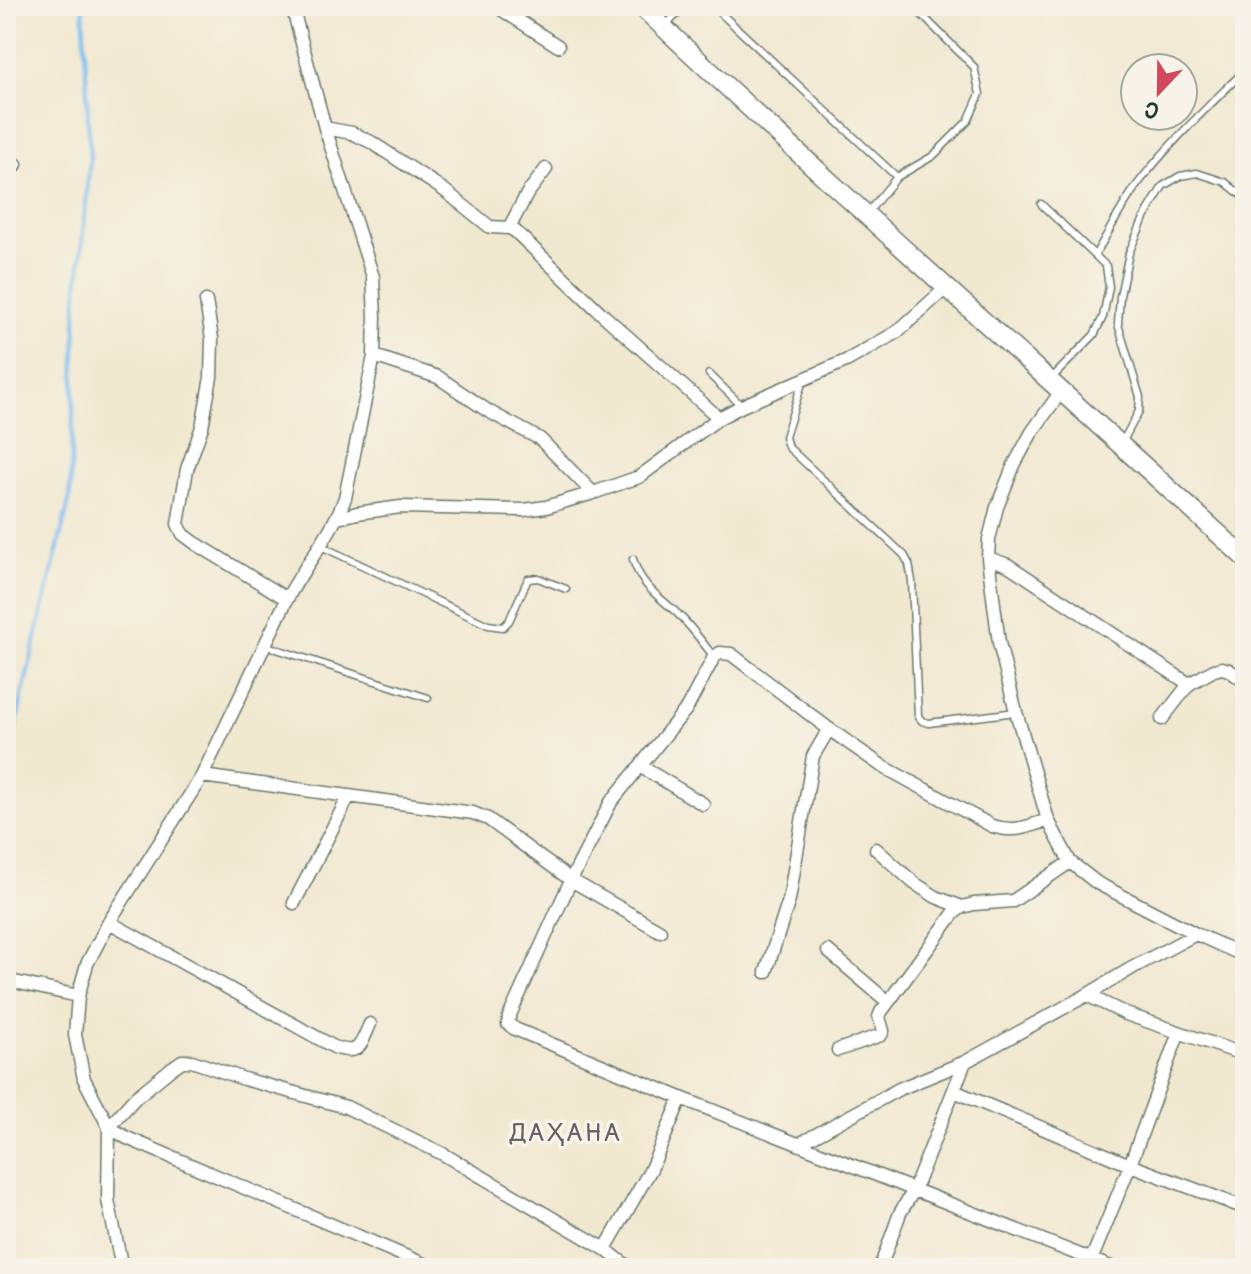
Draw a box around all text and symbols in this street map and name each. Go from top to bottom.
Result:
north arrow [1119,52,1199,132]
text: С [1140,94,1163,125]
district label: ДАҲАНА [509,1117,622,1149]

